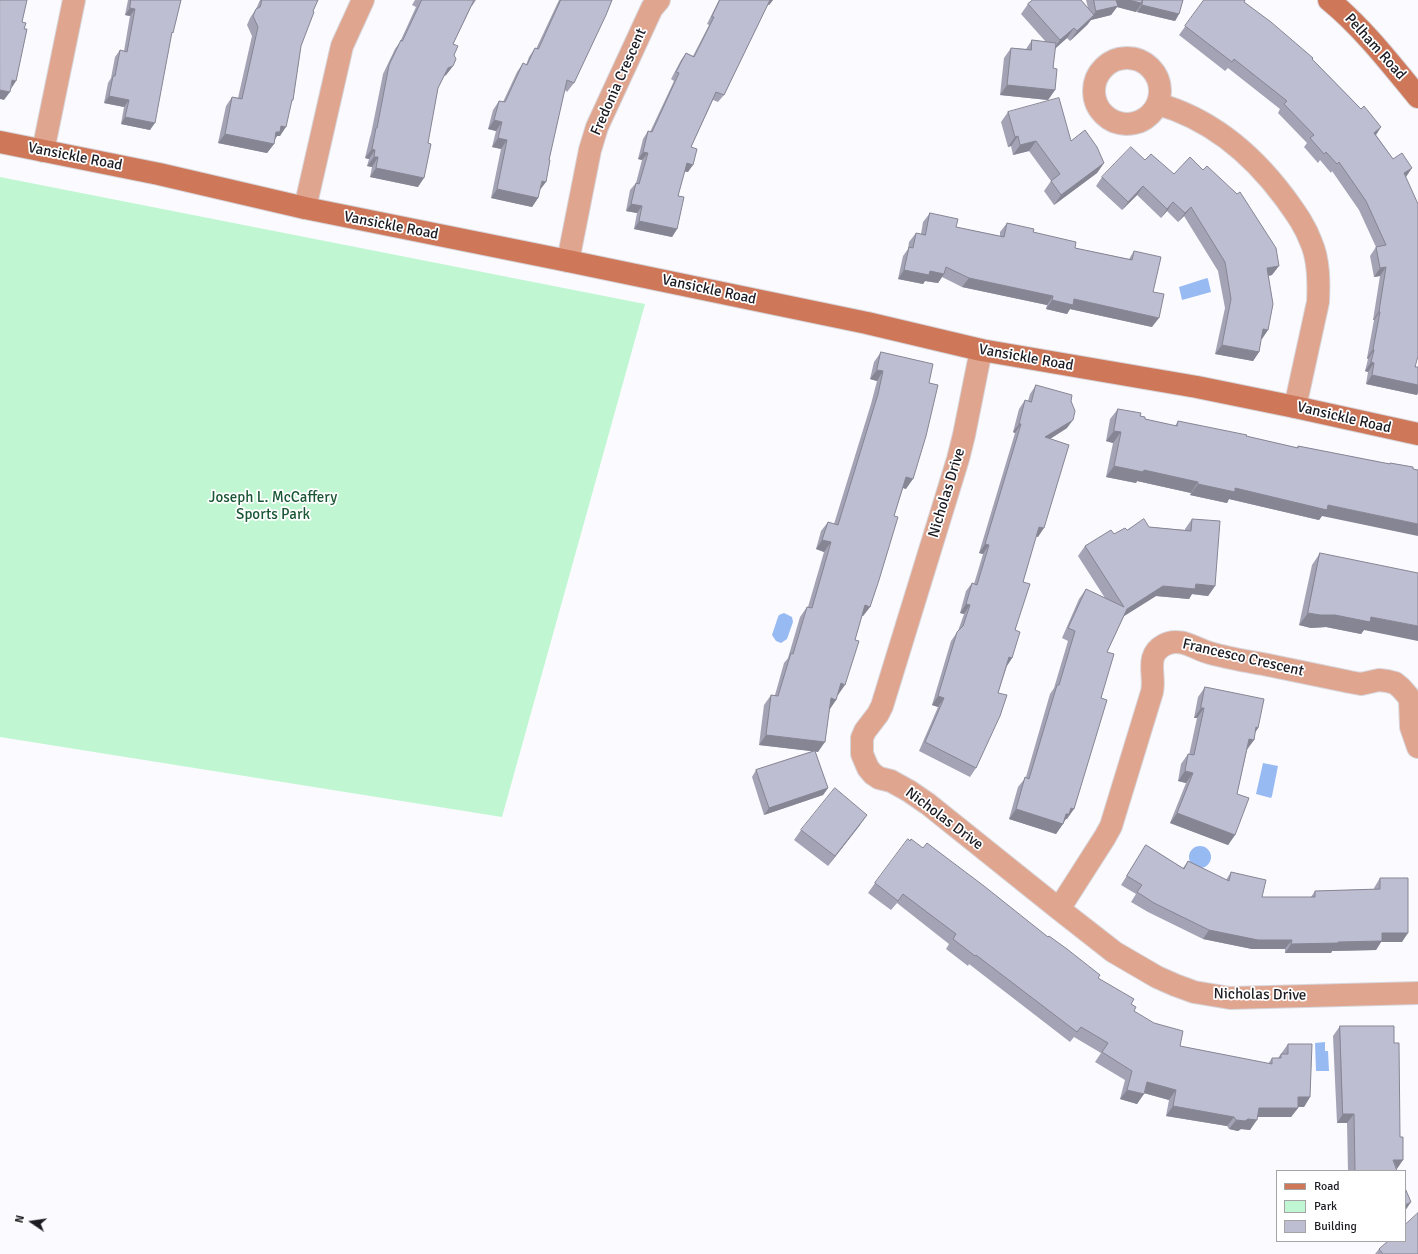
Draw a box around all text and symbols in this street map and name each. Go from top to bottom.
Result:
street label: Pelham Road [1340,10,1410,84]
street label: Fredonia Crescent [587,26,651,138]
street label: Vansickle Road [26,139,124,175]
street label: Vansickle Road [342,208,440,244]
street label: Vansickle Road [660,271,758,309]
street label: Vansickle Road [977,341,1075,375]
street label: Vansickle Road [1295,398,1393,438]
street label: Nicholas Drive [925,446,969,540]
park label: Joseph L. McCaffery Sports Park [209,489,337,524]
street label: Francesco Crescent [1181,635,1305,681]
street label: Nicholas Drive [902,784,986,854]
street label: Nicholas Drive [1213,985,1307,1005]
legend [1276,1170,1406,1242]
text: Road [1314,1179,1340,1194]
text: Park [1314,1199,1337,1214]
north arrow [12,1202,52,1242]
text: N [13,1214,27,1224]
text: Building [1314,1219,1357,1234]

